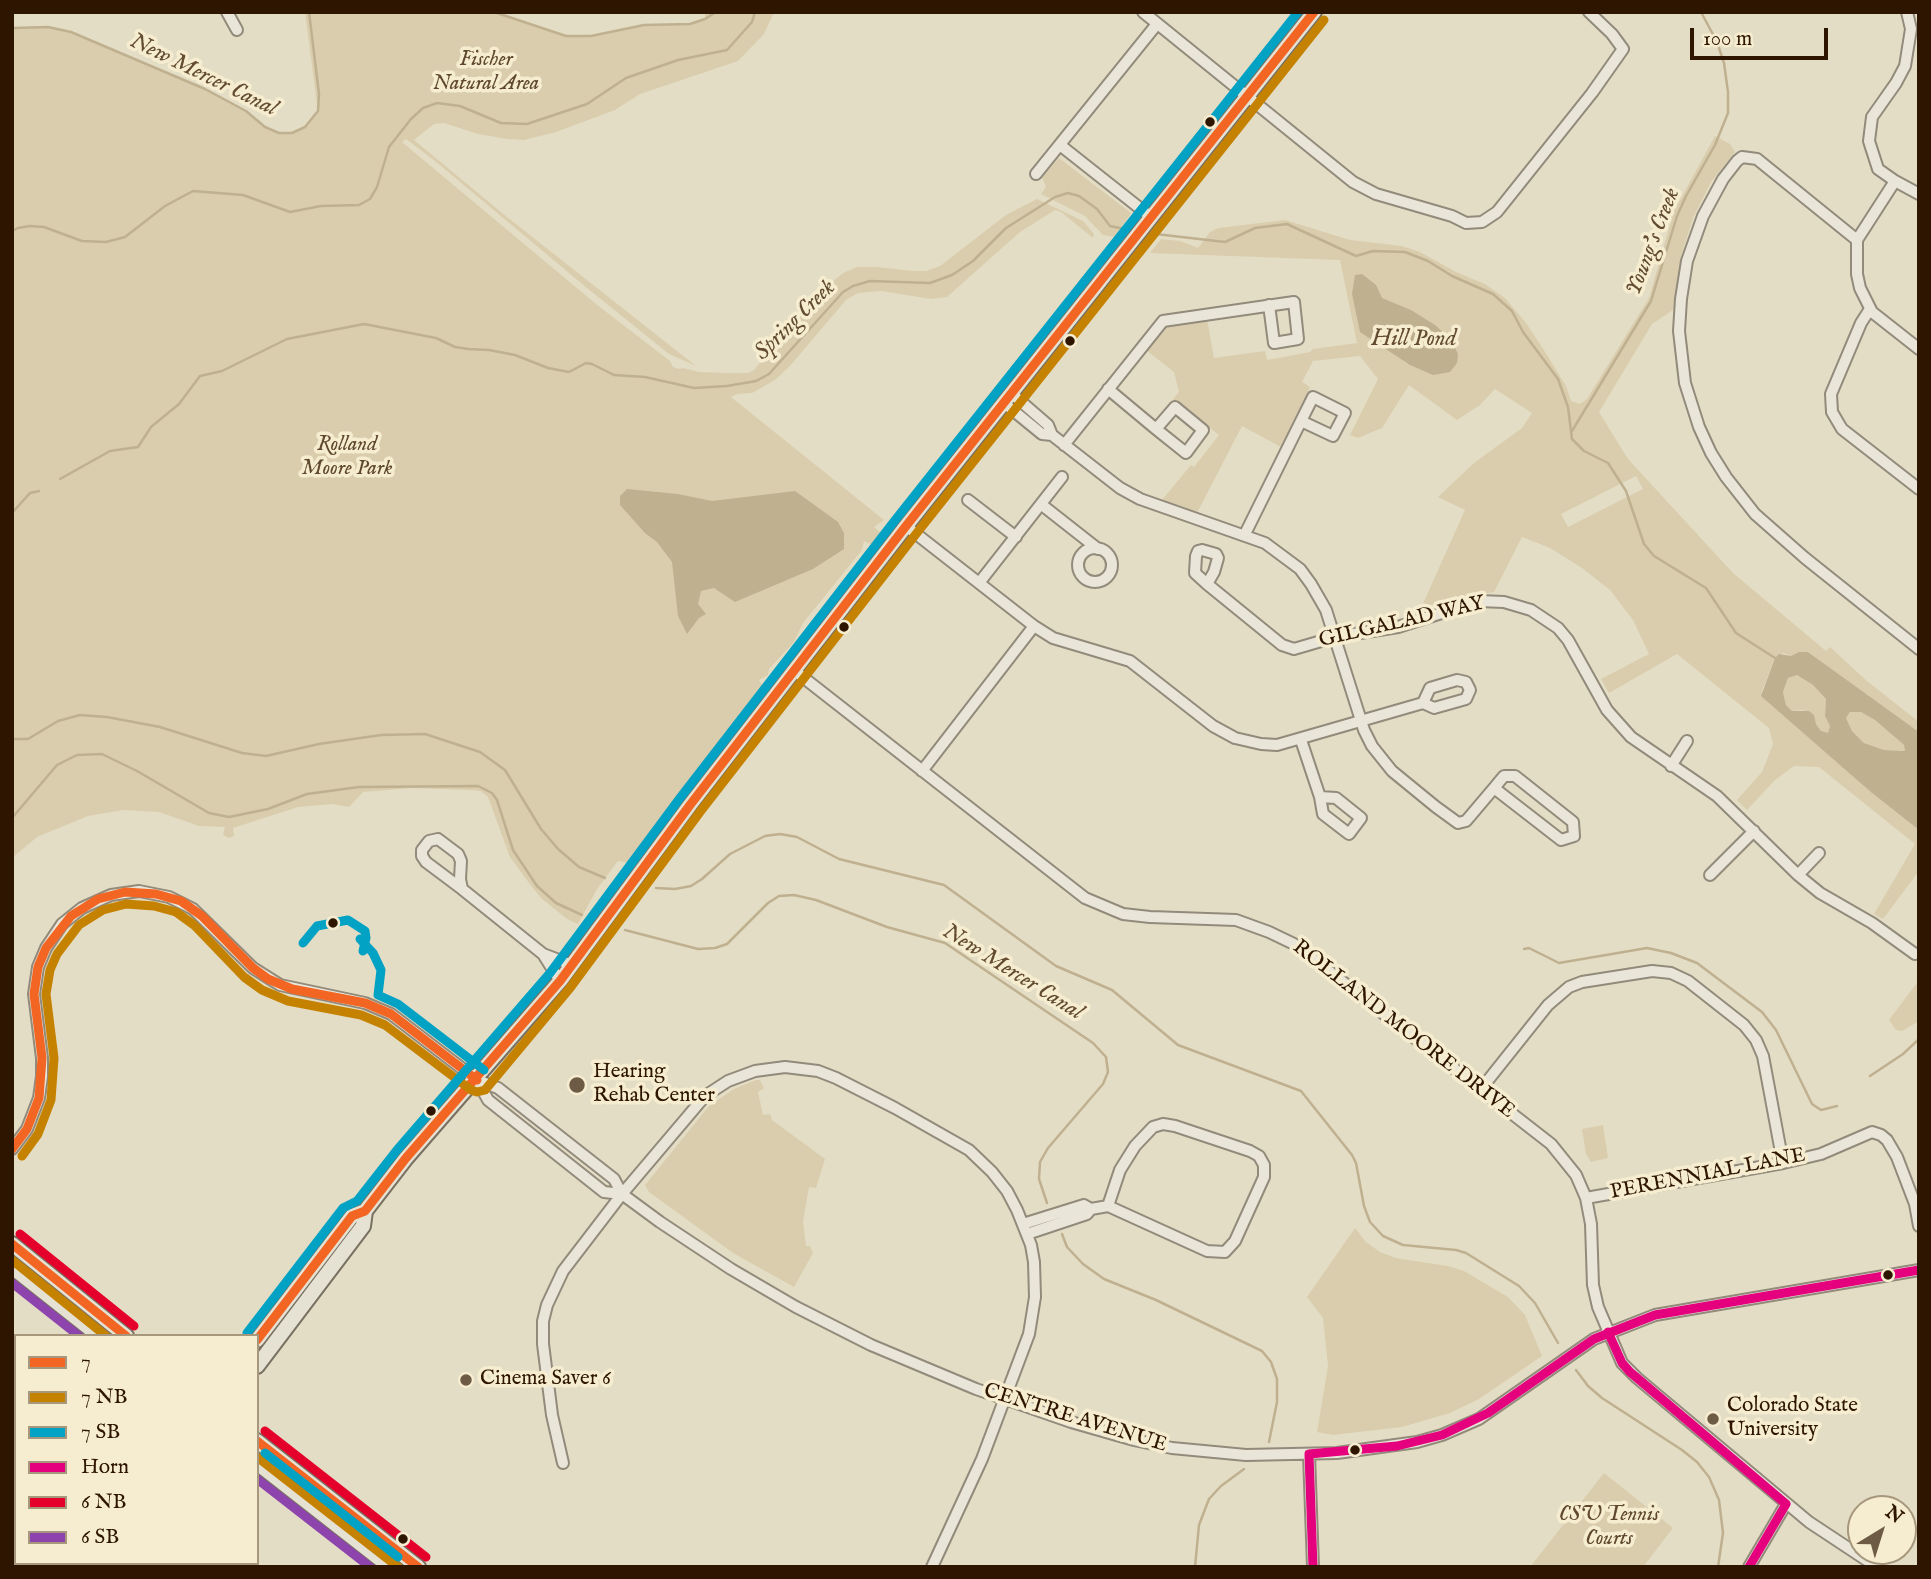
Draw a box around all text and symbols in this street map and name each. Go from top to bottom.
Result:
scale bar [1693,14,1831,58]
text: 100 m [1703,26,1752,53]
water label: New Mercer Canal [125,28,281,124]
park label: Fischer Natural Area [433,48,539,98]
unlabelled marker [1203,115,1217,129]
water label: Young's Creek [1621,185,1687,299]
water label: Spring Creek [750,275,842,367]
water label: Hill Pond [1372,326,1456,354]
unlabelled marker [1063,334,1077,348]
park label: Rolland Moore Park [302,433,392,483]
street label: GILGALAD WAY [1317,592,1487,654]
unlabelled marker [837,620,851,634]
unlabelled marker [326,916,340,930]
water label: New Mercer Canal [937,919,1087,1027]
street label: ROLLAND MOORE DRIVE [1287,935,1519,1125]
place label: Hearing Rehab Center [593,1060,715,1110]
marker: Hearing Rehab Center [567,1075,587,1095]
unlabelled marker [424,1104,438,1118]
street label: PERENNIAL LANE [1608,1144,1808,1206]
unlabelled marker [1881,1268,1895,1282]
legend [14,1334,259,1565]
text: 7 [81,1349,91,1376]
place label: Cinema Saver 6 [480,1367,611,1393]
marker: Cinema Saver 6 [458,1372,474,1388]
street label: CENTRE AVENUE [980,1379,1170,1459]
text: 7 NB [81,1384,127,1411]
place label: Colorado State University [1727,1394,1858,1444]
marker: Colorado State University [1705,1411,1721,1427]
text: 7 SB [81,1419,120,1446]
unlabelled marker [1348,1443,1362,1457]
text: Horn [81,1454,129,1481]
text: 6 NB [81,1489,127,1516]
north arrow [1847,1495,1917,1565]
text: N [1880,1501,1908,1530]
park label: CSU Tennis Courts [1559,1503,1659,1553]
text: 6 SB [81,1524,119,1551]
unlabelled marker [396,1532,410,1546]

